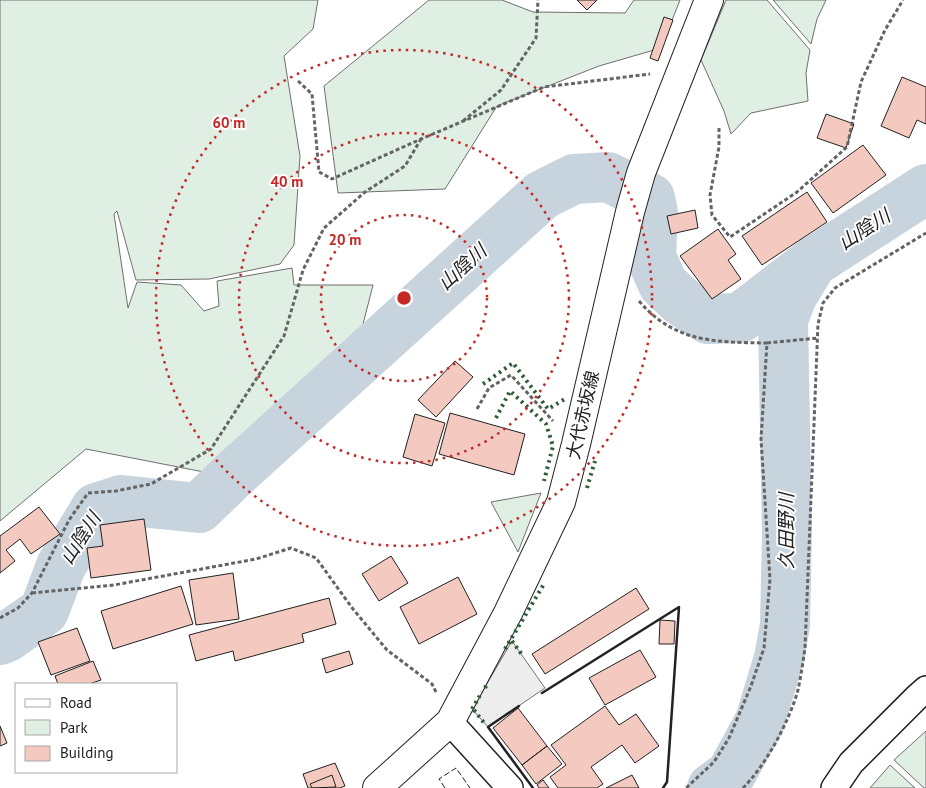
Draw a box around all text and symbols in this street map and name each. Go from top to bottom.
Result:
text: 60 m [213,113,245,132]
text: 40 m [271,172,303,191]
water label: 山陰川 [834,202,896,255]
text: 20 m [329,230,361,249]
water label: 山陰川 [433,238,493,295]
centre of rings [395,289,413,307]
street label: 大代赤坂線 [561,368,604,461]
water label: 久田野川 [774,491,798,569]
water label: 山陰川 [54,506,107,568]
legend [15,683,178,773]
text: Road [60,693,92,712]
text: Park [60,718,88,737]
text: Building [60,743,114,762]

